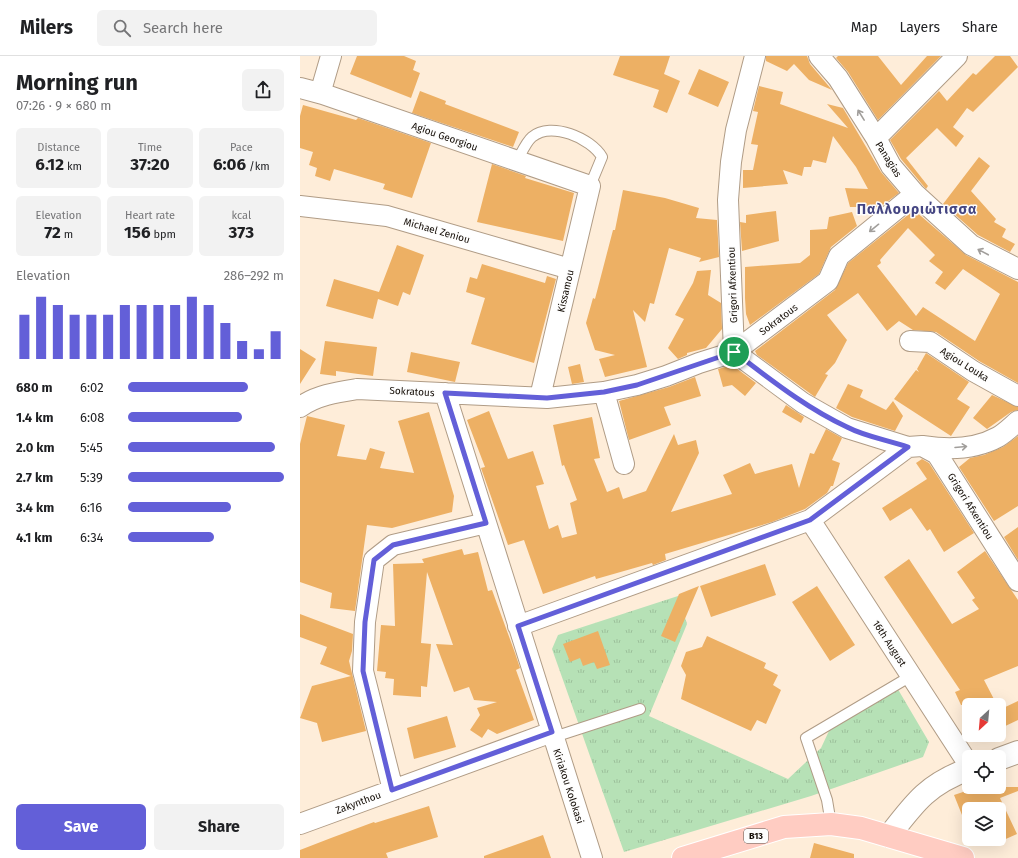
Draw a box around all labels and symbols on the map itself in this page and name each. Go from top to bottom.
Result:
one-way arrow [857,109,865,121]
street label: Agiou Georgiou [410,120,479,154]
street label: Panagias [872,139,904,180]
district label: Παλλουριώτισσα [857,201,977,218]
street label: Michael Zeniou [402,216,471,246]
one-way arrow [868,223,879,232]
street label: Grigori Afxentiou [726,247,740,323]
one-way arrow [977,248,989,255]
street label: Kissamou [555,269,577,314]
street label: Sokratous [757,301,801,338]
pin [717,335,751,369]
street label: Agiou Louka [938,345,991,384]
street label: Sokratous [389,385,435,399]
one-way arrow [954,444,967,451]
street label: Grigori Afxentiou [945,471,995,542]
street label: 16th August [870,618,909,669]
north arrow [962,698,1006,742]
street label: Kiriakou Kolokasi [550,747,586,826]
street label: Zakynthou [334,789,383,817]
road number: B13 [744,829,768,843]

